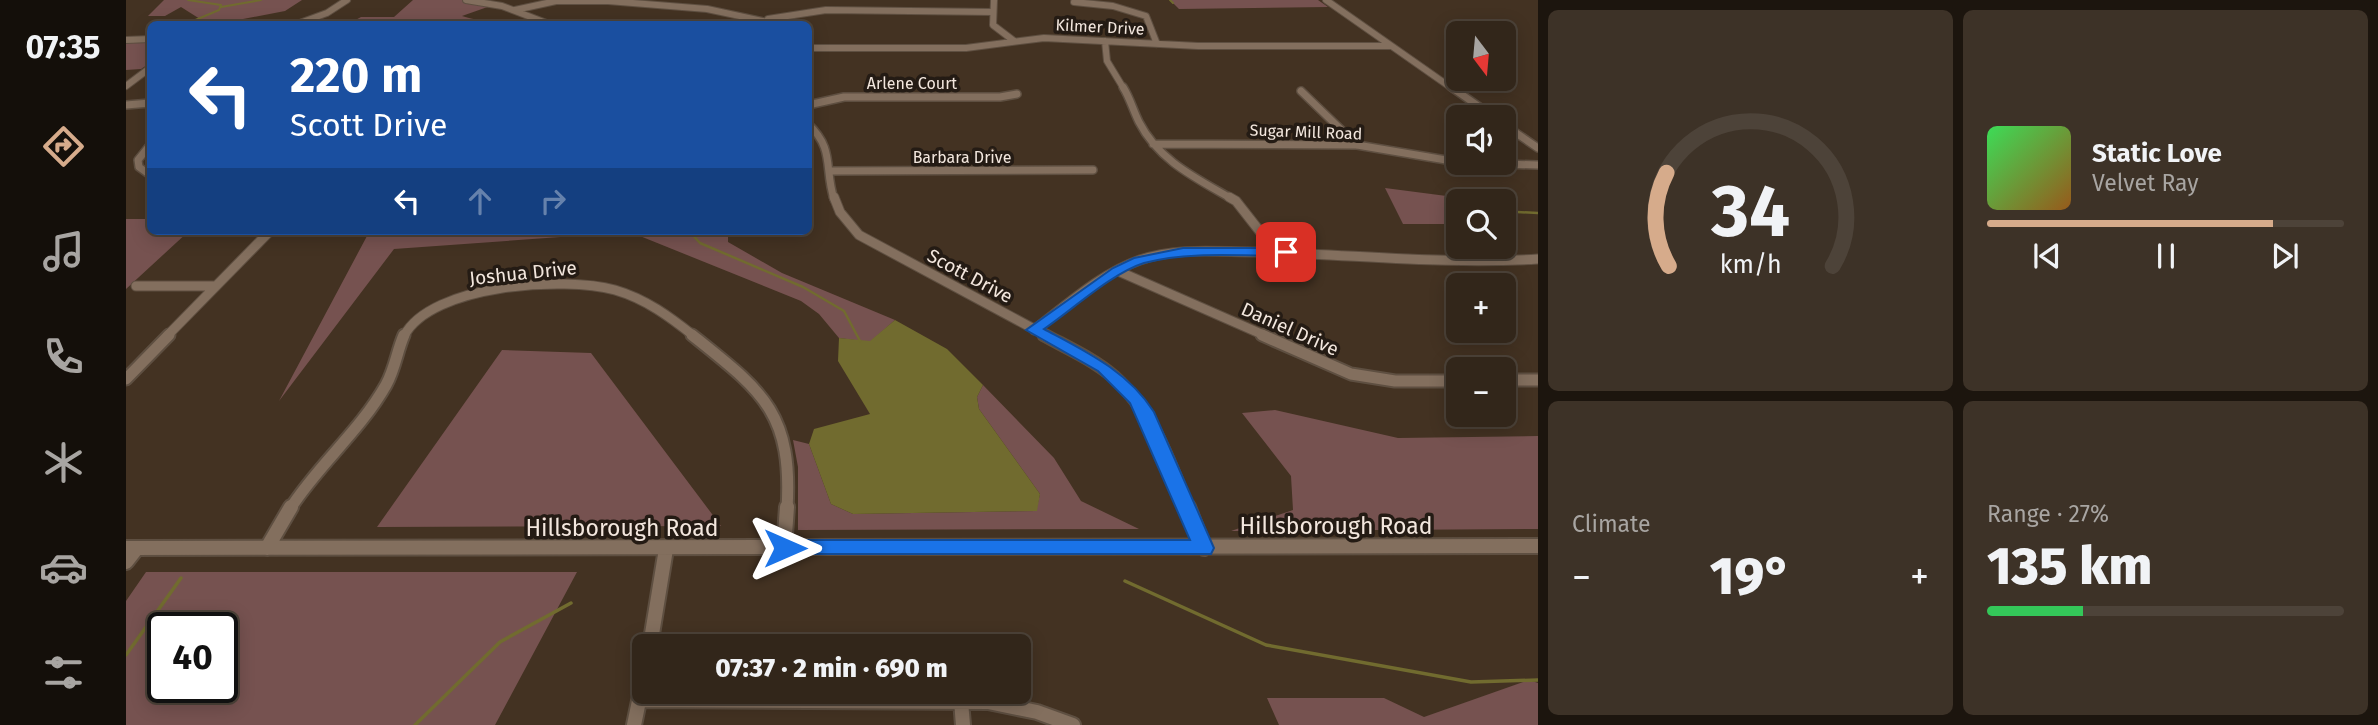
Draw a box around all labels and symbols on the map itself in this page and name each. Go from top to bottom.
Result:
street label: Kilmer Drive [1055,15,1145,39]
north arrow [1446,21,1516,91]
street label: Arlene Court [867,74,957,93]
street label: Sugar Mill Road [1249,121,1363,143]
street label: Barbara Drive [913,148,1011,167]
pin [1256,222,1316,282]
street label: Scott Drive [923,244,1017,308]
street label: Joshua Drive [468,256,578,290]
street label: Daniel Drive [1238,297,1342,361]
position arrow [748,511,822,585]
street label: Hillsborough Road [1239,512,1433,540]
street label: Hillsborough Road [525,514,719,542]
speed limit sign: 40 [147,612,238,703]

